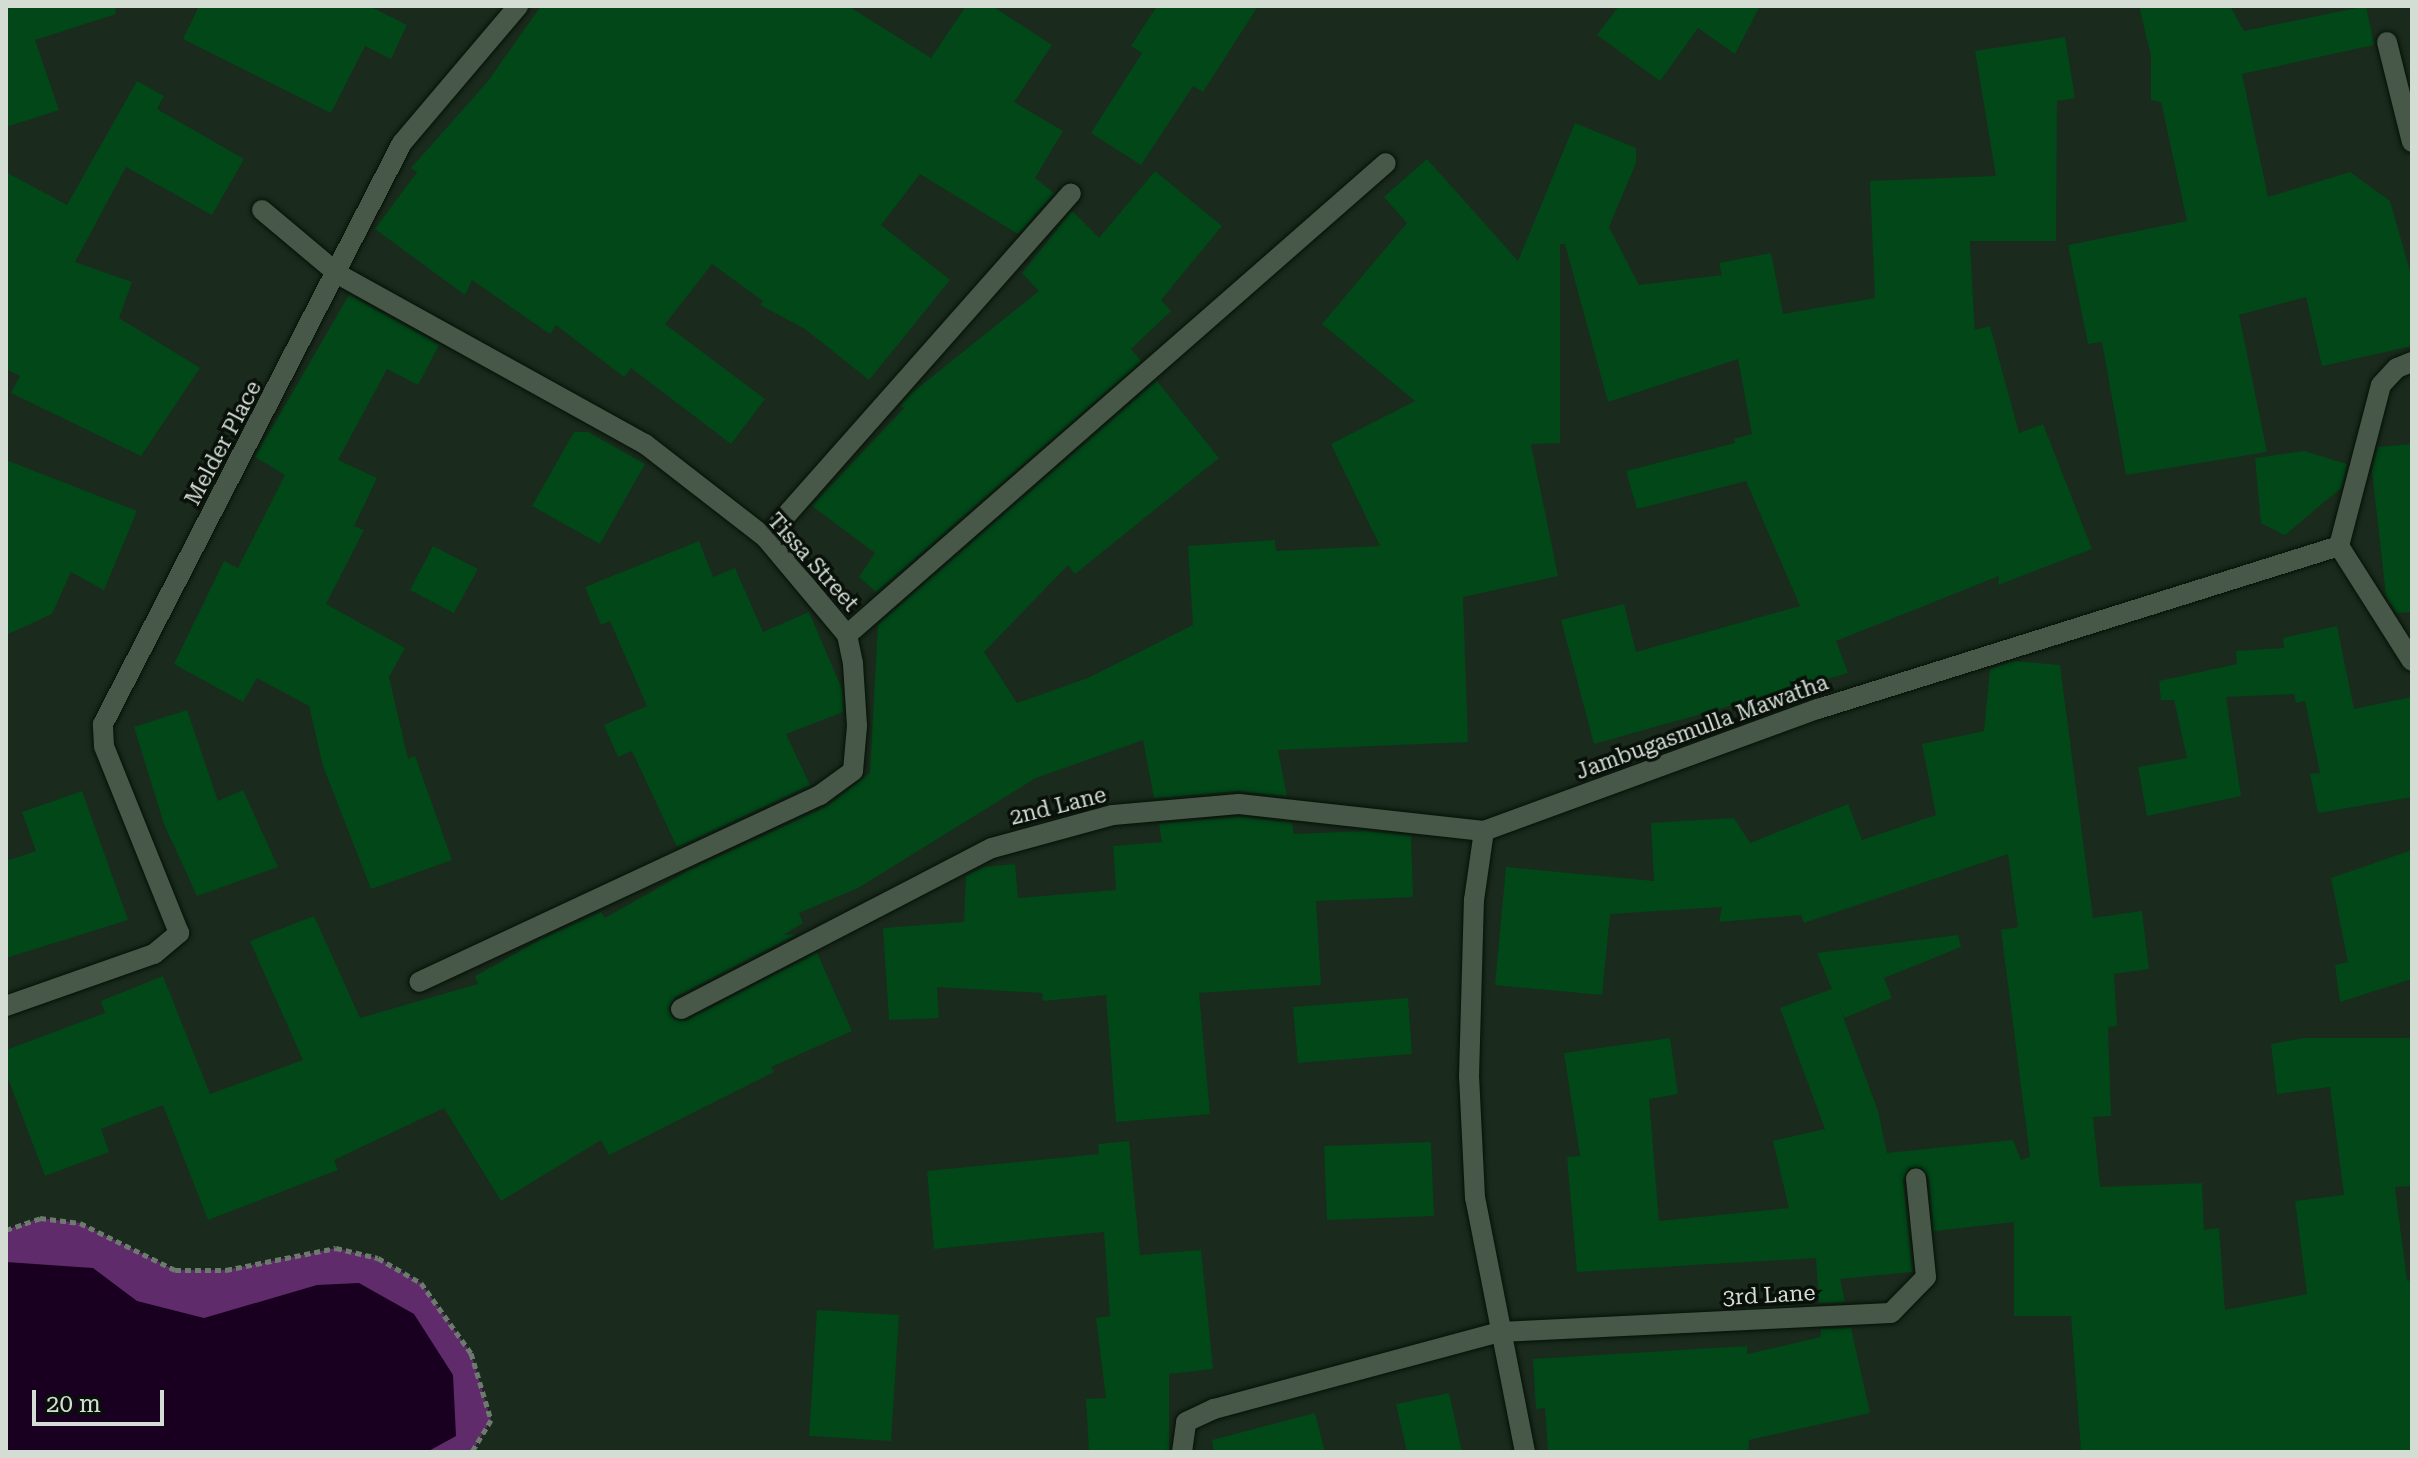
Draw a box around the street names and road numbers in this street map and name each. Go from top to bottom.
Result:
street label: Melder Place [179,376,267,510]
street label: Tissa Street [762,507,864,617]
street label: Jambugasmulla Mawatha [1572,669,1832,785]
street label: 2nd Lane [1007,781,1109,831]
street label: 3rd Lane [1722,1279,1816,1311]

